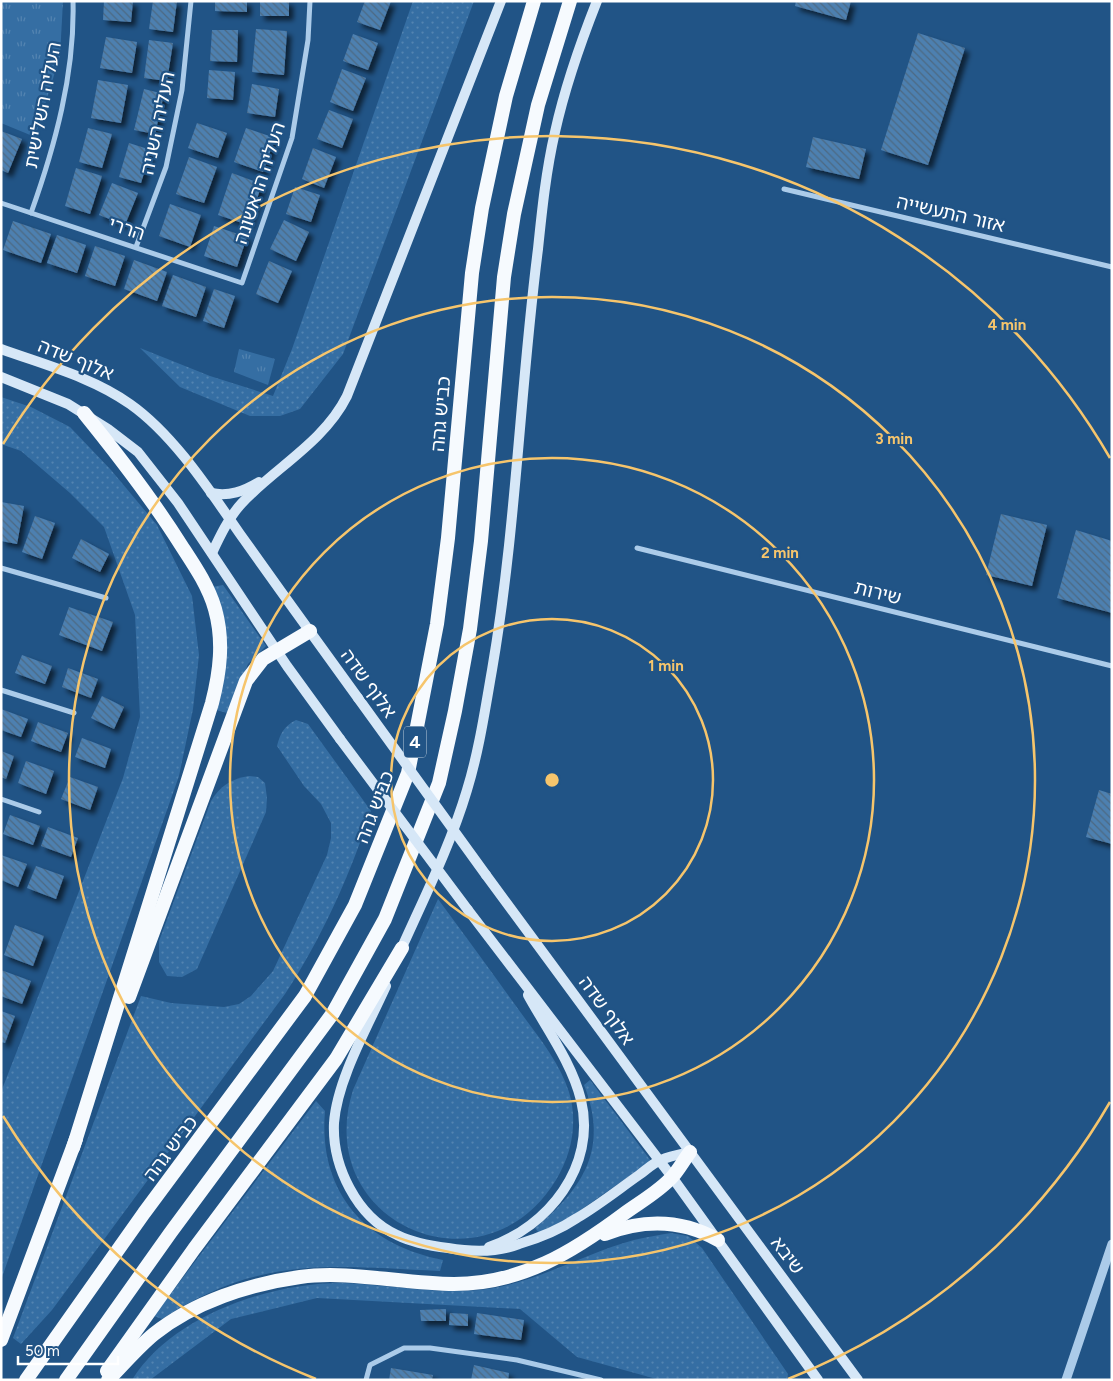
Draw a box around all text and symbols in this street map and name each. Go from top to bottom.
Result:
street label: העליה השלישית [19,40,66,170]
street label: העליה השניה [135,69,180,177]
street label: העליה הראשונה [229,119,290,247]
street label: אזור התעשייה [894,190,1007,237]
street label: הררי [106,212,148,245]
text: 4 min [988,316,1026,334]
street label: אלוף שדה [35,334,117,385]
street label: כביש גהה [426,375,455,453]
text: 3 min [875,430,913,448]
text: 2 min [761,544,799,562]
street label: שירות [852,576,904,609]
street label: אלוף שדה [336,644,401,722]
text: 1 min [648,657,684,675]
road number: 4 [404,726,426,758]
street label: כביש גהה [350,768,399,847]
centre of rings [543,771,561,789]
street label: אלוף שדה [574,971,639,1049]
street label: כביש גהה [138,1111,202,1185]
street label: שיבא [766,1232,809,1279]
scale bar [18,1334,118,1366]
text: 50 m [25,1342,60,1360]

